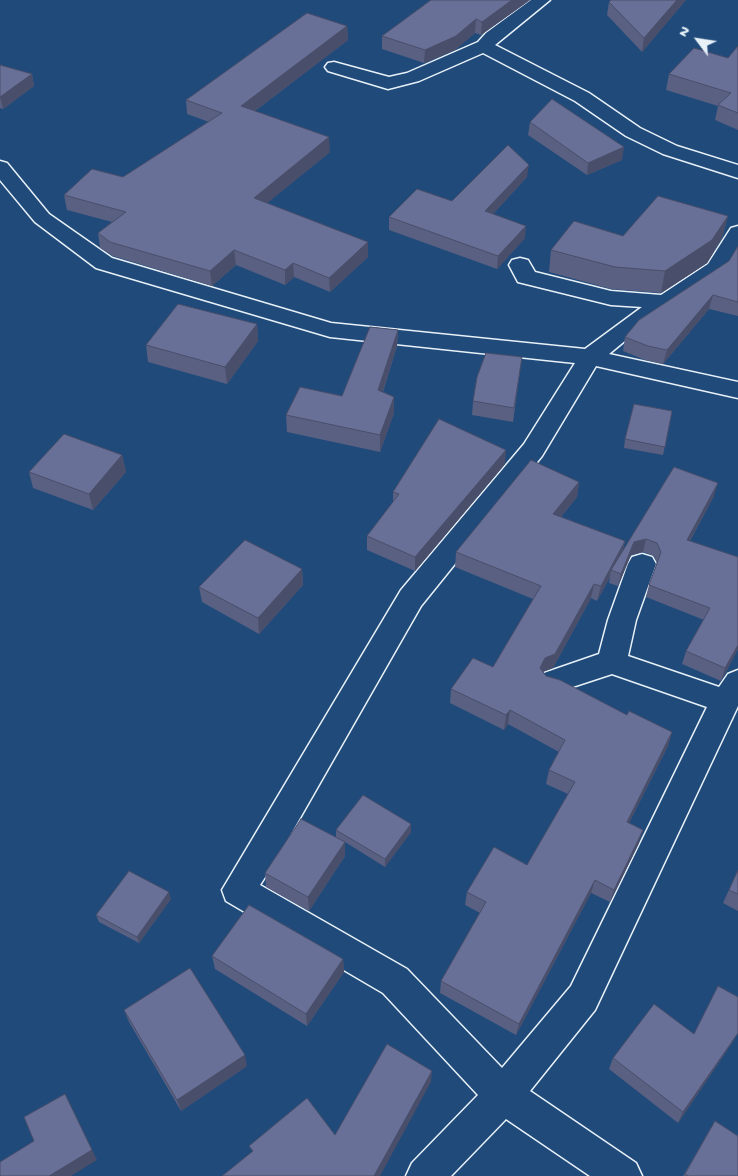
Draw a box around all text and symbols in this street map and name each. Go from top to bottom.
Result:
north arrow [673,15,723,65]
text: N [675,24,694,40]

